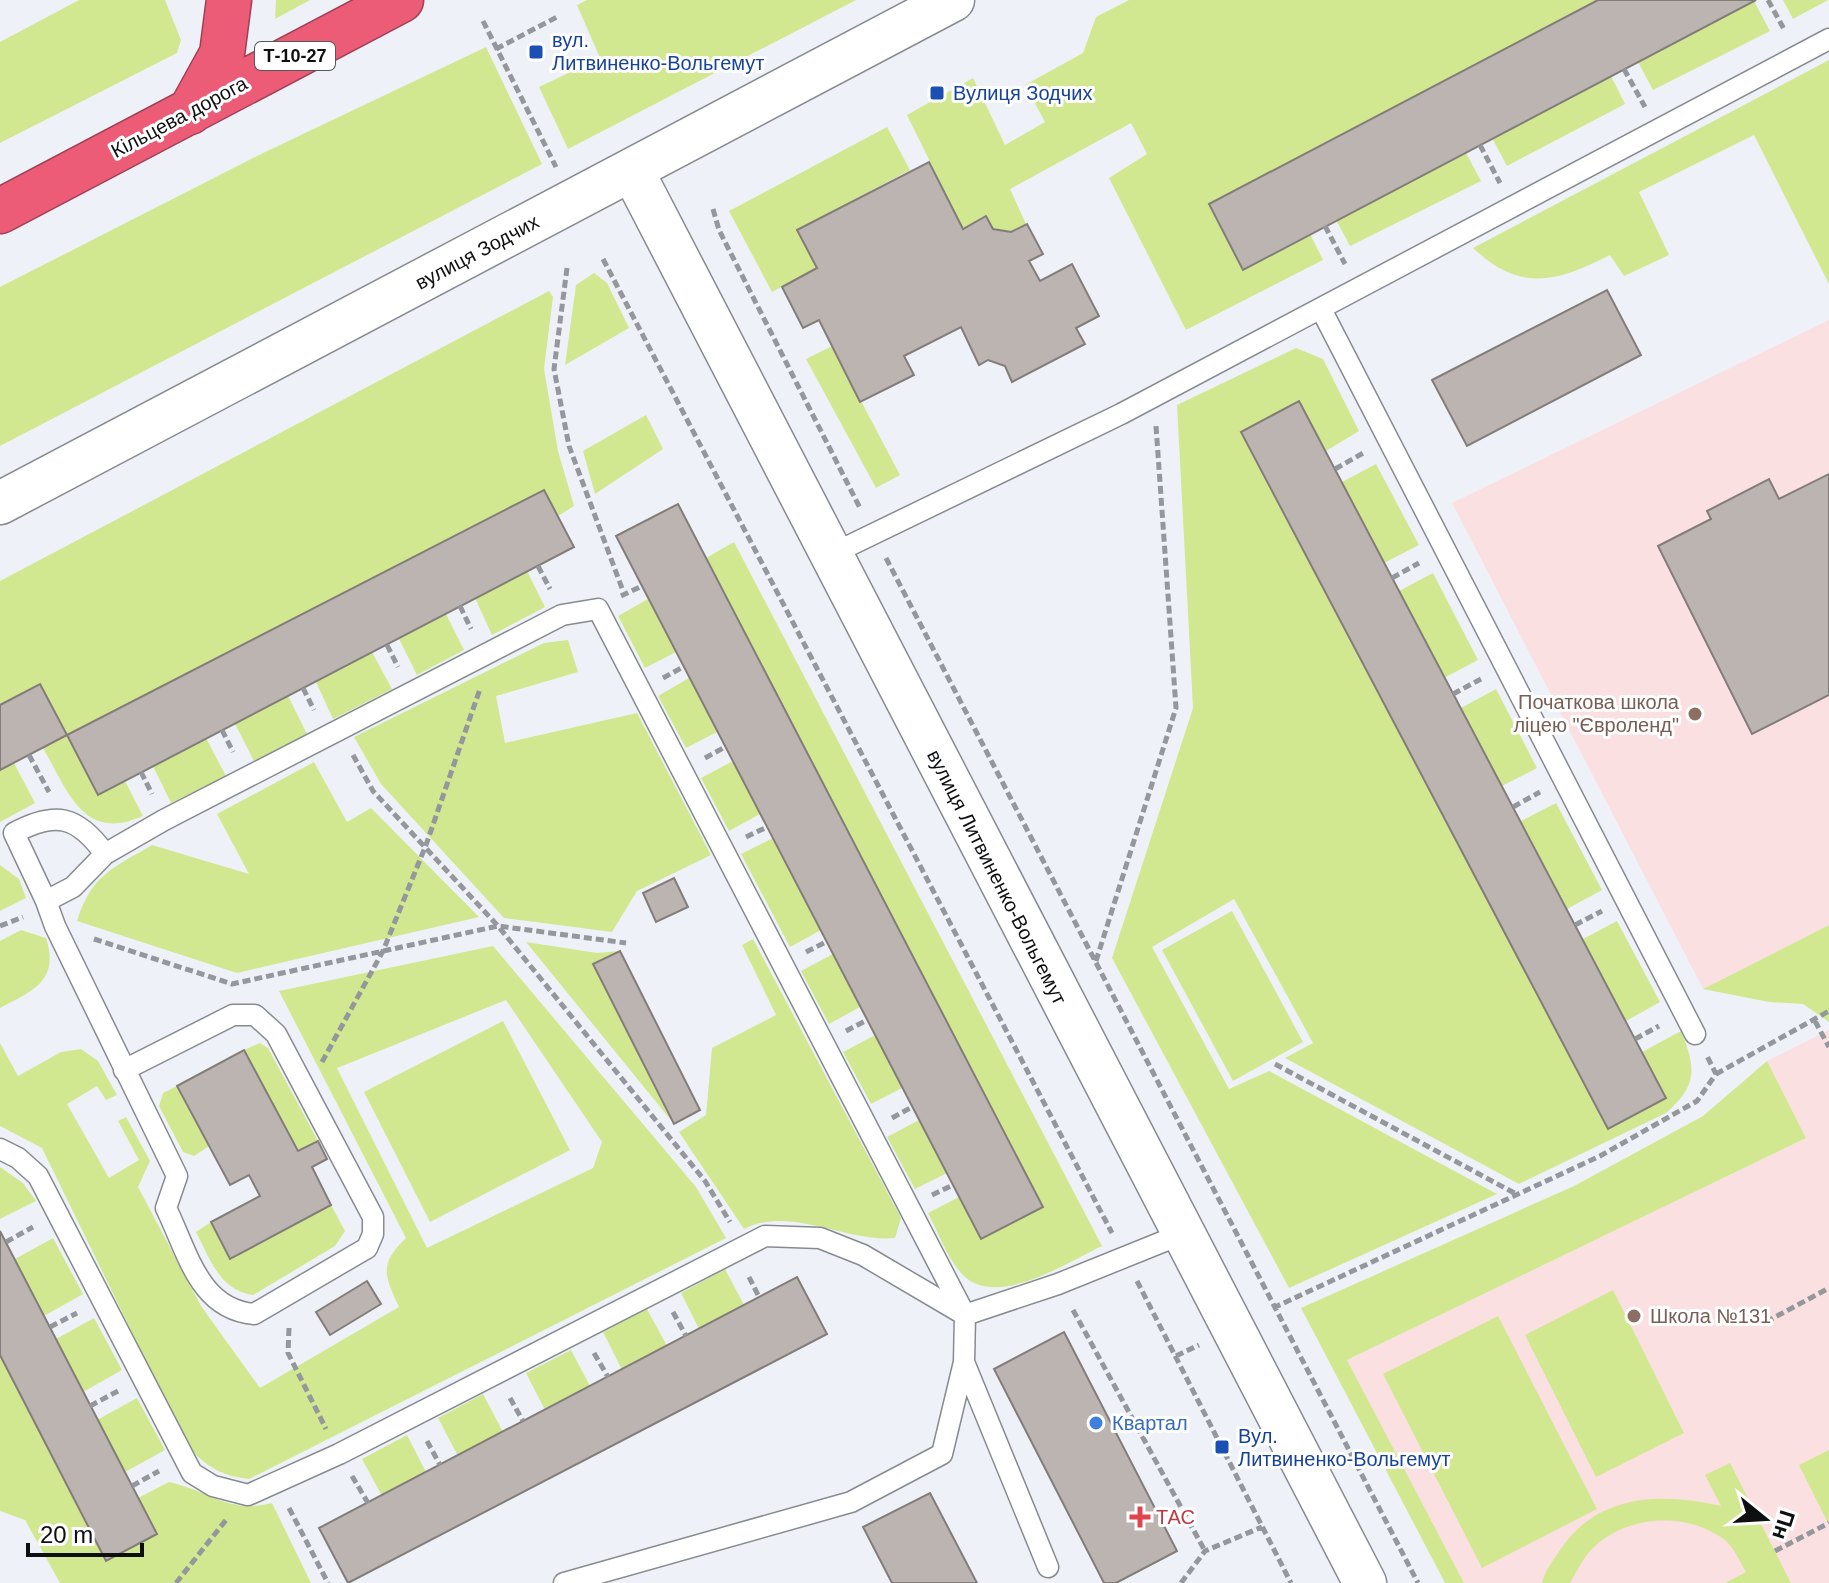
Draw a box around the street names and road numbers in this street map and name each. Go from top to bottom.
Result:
road number: Т-10-27 [255,42,335,70]
street label: Кільцева дорога [107,72,251,162]
street label: вулиця Зодчих [412,210,542,294]
street label: вулиця Литвиненко-Вольгемут [923,746,1071,1008]

